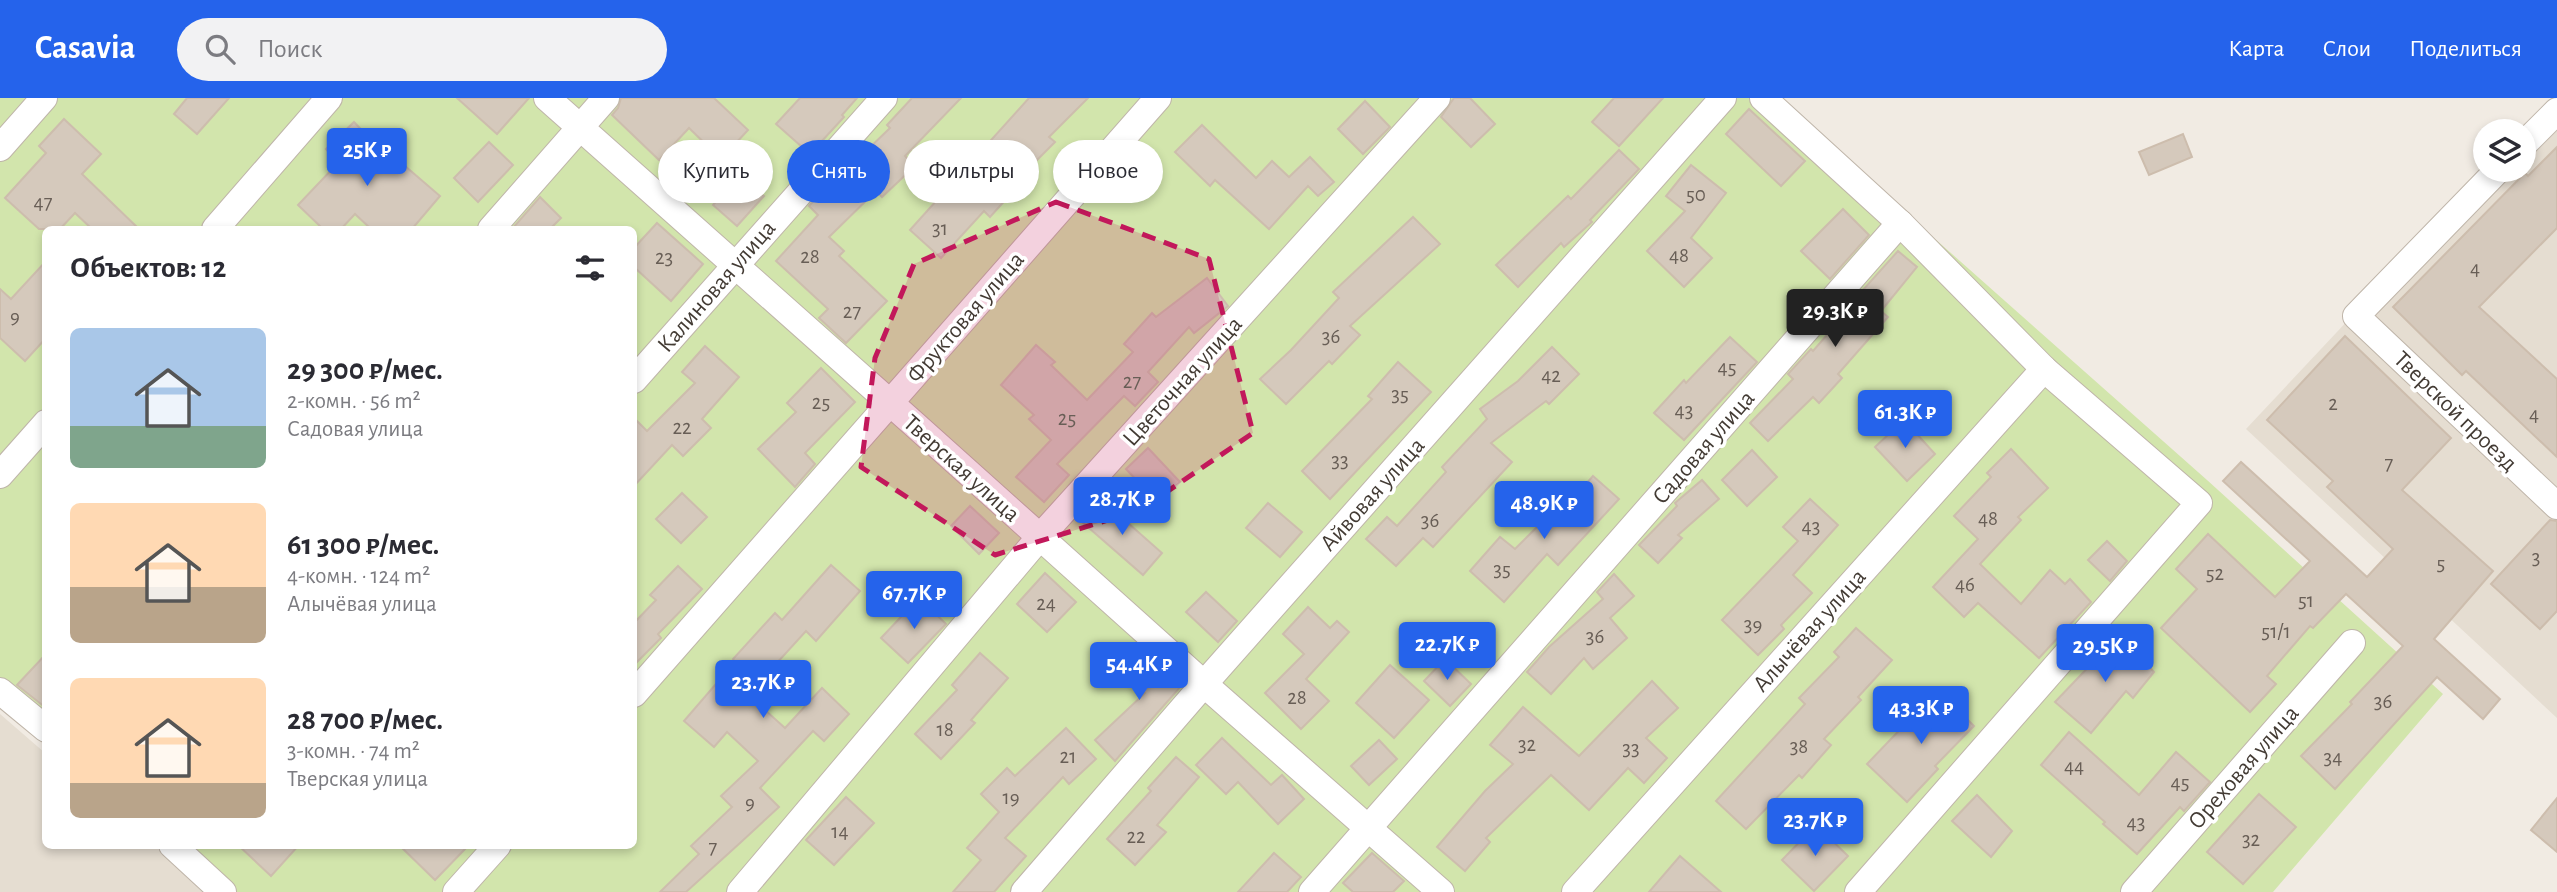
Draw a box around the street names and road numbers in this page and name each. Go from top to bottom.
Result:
street label: Калиновая улица [653,216,780,357]
street label: Фруктовая улица [903,248,1029,388]
street label: Цветочная улица [1118,312,1247,451]
street label: Тверской проезд [2389,347,2522,476]
street label: Садовая улица [1648,386,1759,509]
street label: Тверская улица [899,411,1024,527]
street label: Айвовая улица [1316,433,1430,556]
street label: Алычёвая улица [1749,565,1871,697]
street label: Ореховая улица [2184,701,2304,834]

